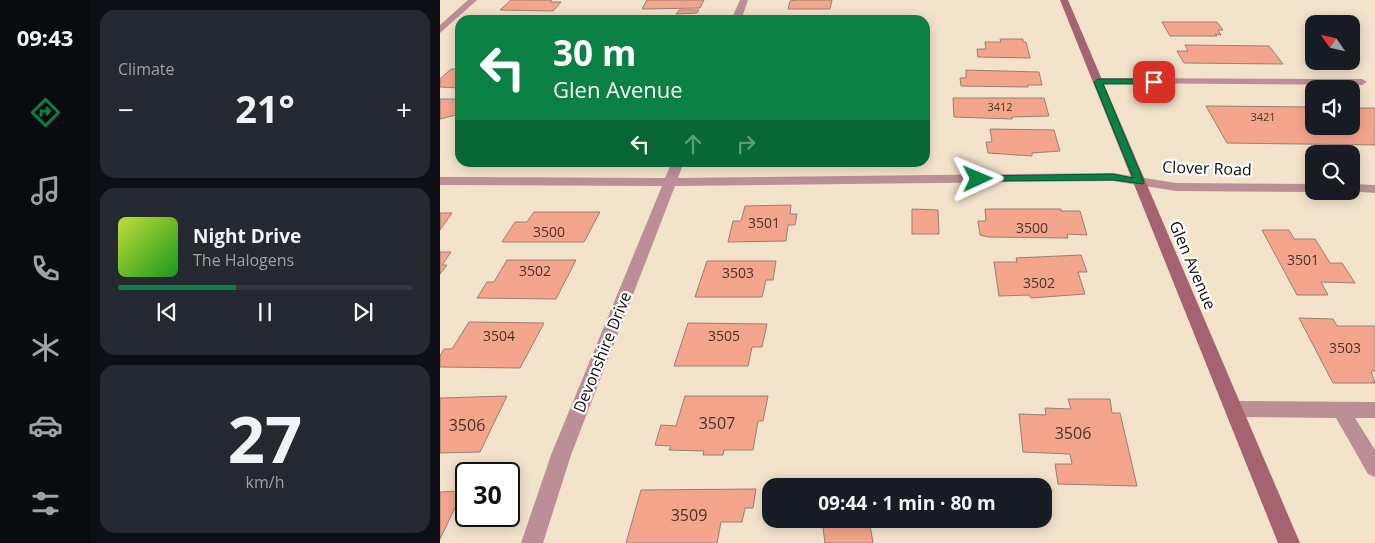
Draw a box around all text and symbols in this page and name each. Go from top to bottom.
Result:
north arrow [1305,15,1360,70]
map controls [1305,15,1360,200]
text: 09:43 [17,22,73,52]
text: 30 m [553,29,636,76]
icon: left [470,35,535,100]
text: Climate [118,58,175,80]
pin [1133,61,1175,103]
icon: arrive [1140,68,1168,96]
text: Glen Avenue [553,74,683,104]
button: sound [1305,80,1360,135]
text: 21° [235,82,295,134]
text: − [118,90,134,128]
text: + [396,90,412,128]
icon: directions [28,95,63,130]
house number: 3412 [987,99,1013,114]
house number: 3421 [1250,109,1276,124]
icon: left [626,130,654,158]
icon: ahead [679,130,707,158]
icon: right [732,130,760,158]
button: search [1305,145,1360,200]
position arrow [951,152,1003,204]
street label: Clover Road [1162,155,1252,181]
icon: music [28,173,63,208]
house number: 3501 [748,213,780,232]
street label: Glen Avenue [1164,217,1222,313]
house number: 3500 [1016,218,1048,237]
house number: 3500 [533,222,565,241]
text: Night Drive [193,223,301,249]
text: The Halogens [193,249,294,271]
house number: 3501 [1287,250,1319,269]
icon: phone [28,251,63,286]
house number: 3502 [519,261,551,280]
house number: 3503 [722,263,754,282]
house number: 3502 [1023,273,1055,292]
street label: Devonshire Drive [568,288,636,416]
icon: previous [153,298,181,326]
icon: pause [251,298,279,326]
icon: next [349,298,377,326]
house number: 3504 [483,326,515,345]
house number: 3505 [708,326,740,345]
icon: climate [28,330,63,365]
house number: 3503 [1329,338,1361,357]
text: 27 [228,394,302,482]
icon: car [28,408,63,443]
house number: 3507 [699,412,735,434]
house number: 3506 [449,414,485,436]
house number: 3506 [1055,422,1091,444]
speed limit sign: 30 [455,462,520,527]
text: km/h [246,471,284,493]
icon: filters [28,486,63,521]
text: 09:44 · 1 min · 80 m [818,490,996,516]
house number: 3509 [671,504,707,526]

